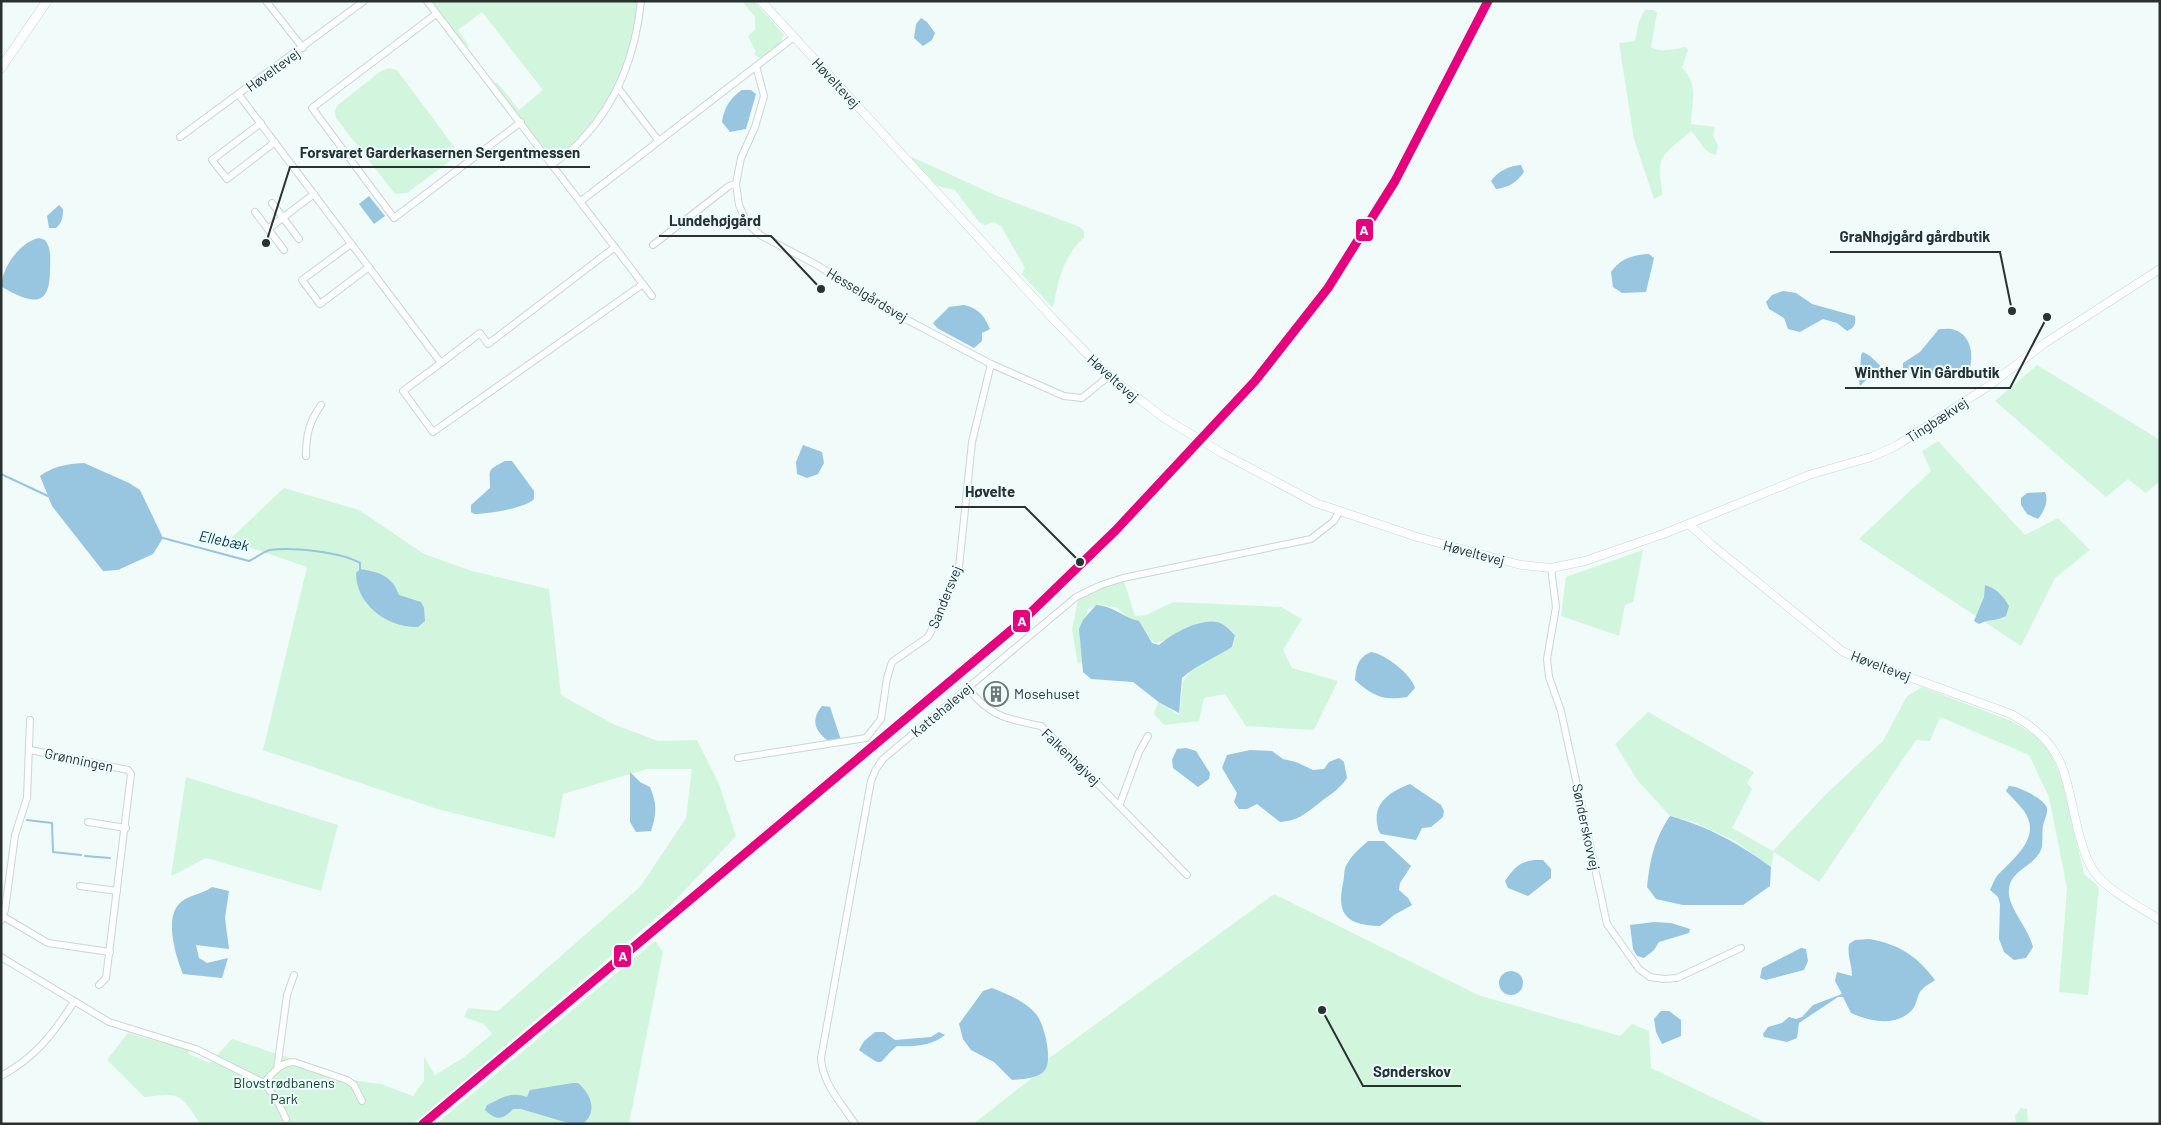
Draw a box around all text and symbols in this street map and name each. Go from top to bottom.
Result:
street label: Høveltevej [242,44,303,95]
street label: Høveltevej [809,54,864,111]
callout: Forsvaret Garderkasernen Sergentmessen [290,137,590,167]
text: Forsvaret Garderkasernen Sergentmessen [300,143,580,161]
callout: Lundehøjgård [659,206,771,236]
text: Lundehøjgård [669,211,761,229]
line badge: A [1355,218,1374,242]
text: A [1359,221,1369,238]
callout: GraNhøjgård gårdbutik [1830,222,2000,252]
text: GraNhøjgård gårdbutik [1840,227,1990,245]
street label: Hesselgårdsvej [824,264,911,325]
street label: Høveltevej [1084,350,1142,405]
callout: Winther Vin Gårdbutik [1845,358,2010,388]
text: Winther Vin Gårdbutik [1854,363,2000,381]
street label: Tingbækvej [1903,393,1971,446]
callout: Høvelte [955,477,1025,507]
text: Høvelte [965,482,1015,500]
water label: Ellebæk [198,526,252,554]
street label: Høveltevej [1442,536,1507,569]
street label: Sandersvej [924,563,965,631]
line badge: A [1012,609,1031,633]
text: A [1017,612,1027,629]
street label: Høveltevej [1849,646,1914,685]
street label: Kattehalevej [907,679,976,740]
building icon: Mosehuset [983,681,1009,707]
place label: Mosehuset [1014,685,1080,702]
street label: Falkenhøjvej [1038,724,1104,789]
street label: Grønningen [43,744,115,775]
street label: Sønderskovvej [1569,782,1604,872]
line badge: A [613,944,632,968]
text: A [618,947,628,964]
callout: Sønderskov [1363,1056,1461,1086]
text: Sønderskov [1373,1062,1451,1080]
park label: Blovstrødbanens Park [233,1074,335,1107]

